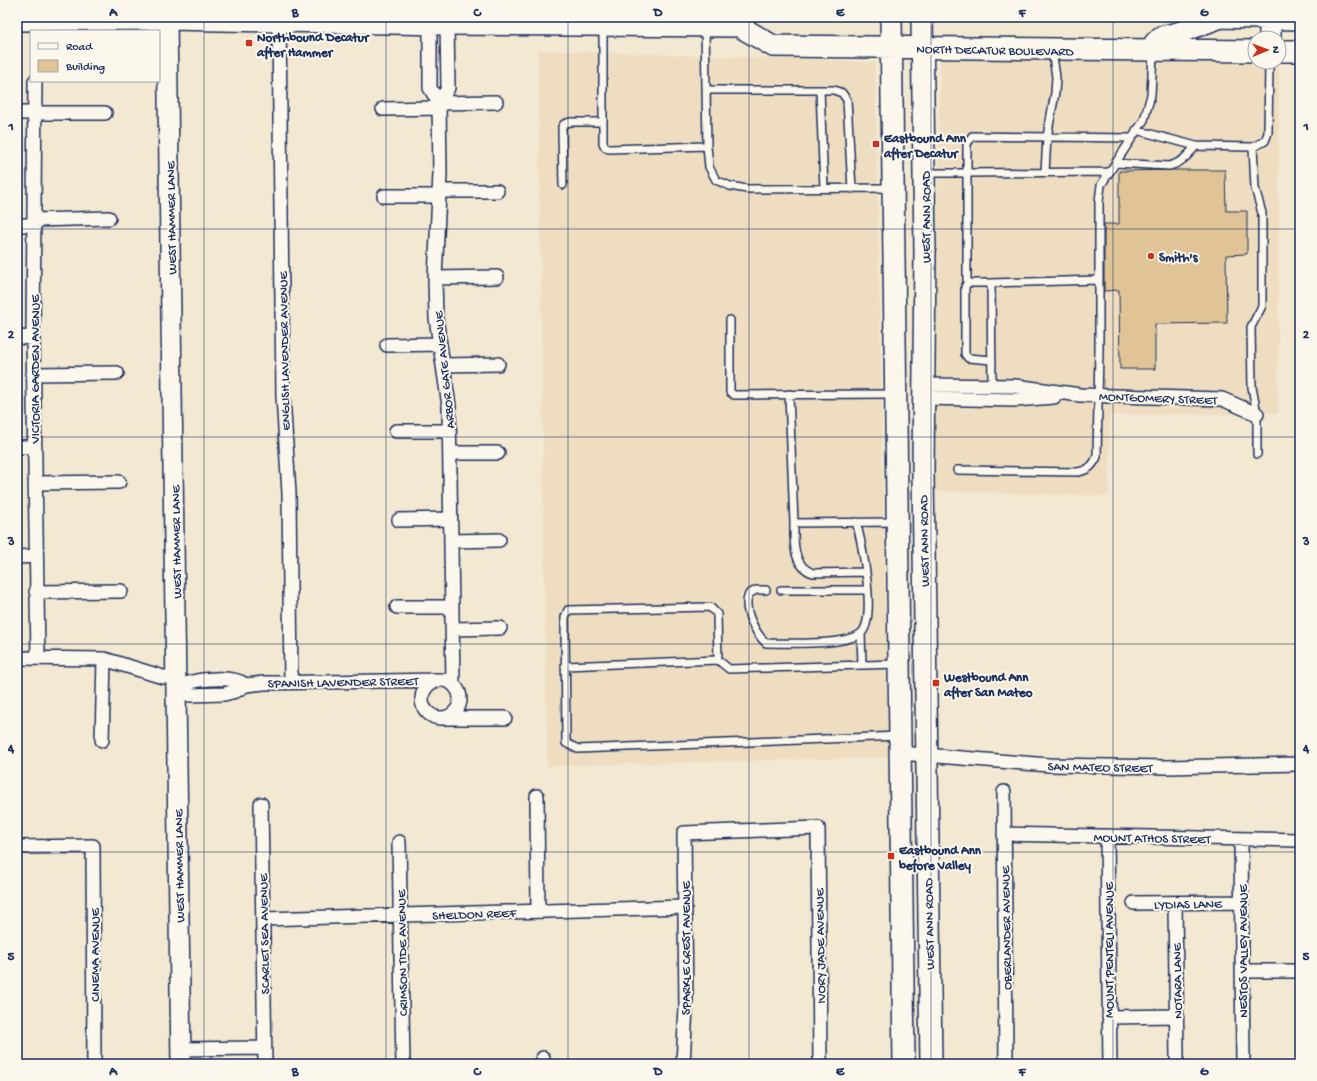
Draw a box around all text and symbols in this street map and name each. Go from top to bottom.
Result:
text: A [108,6,118,21]
text: B [291,6,300,21]
text: C [472,6,482,21]
text: D [653,6,663,21]
text: E [836,6,845,21]
text: F [1018,6,1027,21]
text: G [1200,6,1209,21]
legend [30,30,160,82]
north arrow [1247,30,1287,70]
place label: Northbound Decatur after Hammer [256,31,370,61]
marker: Northbound Decatur after Hammer [244,38,254,48]
text: Road [66,41,93,55]
street label: NORTH DECATUR BOULEVARD [916,43,1074,60]
text: N [1269,46,1281,54]
text: Building [65,61,105,75]
text: 1 [7,120,14,135]
text: 1 [1302,120,1309,135]
place label: Eastbound Ann after Decatur [883,132,967,162]
marker: Eastbound Ann after Decatur [871,139,881,149]
street label: WEST HAMMER LANE [164,160,181,275]
street label: WEST ANN ROAD [920,171,935,263]
marker: Smith's [1146,251,1156,261]
place label: Smith's [1159,251,1199,266]
street label: ENGLISH LAVENDER AVENUE [277,270,294,431]
street label: VICTORIA GARDEN AVENUE [29,294,44,444]
street label: ARBOR GATE AVENUE [432,309,459,429]
text: 2 [8,328,15,343]
text: 2 [1303,328,1310,343]
street label: MONTGOMERY STREET [1098,390,1218,409]
street label: WEST HAMMER LANE [169,484,186,599]
street label: WEST ANN ROAD [917,494,934,587]
text: 3 [7,535,15,550]
text: 3 [1302,535,1310,550]
place label: Westbound Ann after San Mateo [943,671,1033,701]
street label: SPANISH LAVENDER STREET [268,675,420,692]
marker: Westbound Ann after San Mateo [931,678,941,688]
text: 4 [7,742,15,757]
text: 4 [1302,742,1310,757]
street label: SAN MATEO STREET [1047,760,1154,777]
street label: WEST HAMMER LANE [172,808,189,923]
street label: MOUNT ATHOS STREET [1093,831,1212,848]
place label: Eastbound Ann before Valley [898,844,982,874]
marker: Eastbound Ann before Valley [886,851,896,861]
street label: OBERLANDER AVENUE [999,865,1016,990]
street label: SCARLET SEA AVENUE [257,873,274,994]
street label: WEST ANN ROAD [922,877,939,970]
street label: SPARKLE CREST AVENUE [680,880,695,1015]
street label: MOUNT PENTELI AVENUE [1103,881,1118,1018]
street label: NESTOS VALLEY AVENUE [1237,883,1252,1018]
street label: IVORY JADE AVENUE [813,887,830,1004]
street label: CRIMSON TIDE AVENUE [395,889,412,1016]
street label: LYDIAS LANE [1154,897,1223,914]
street label: SHELDON REEF [432,906,518,924]
street label: CINEMA AVENUE [89,907,104,1002]
street label: NOTARA LANE [1170,942,1187,1019]
text: 5 [8,950,15,965]
text: 5 [1303,950,1310,965]
text: A [108,1065,118,1080]
text: B [291,1065,300,1080]
text: C [472,1065,482,1080]
text: D [653,1065,663,1080]
text: E [836,1065,845,1080]
text: F [1018,1065,1027,1080]
text: G [1200,1065,1209,1080]

